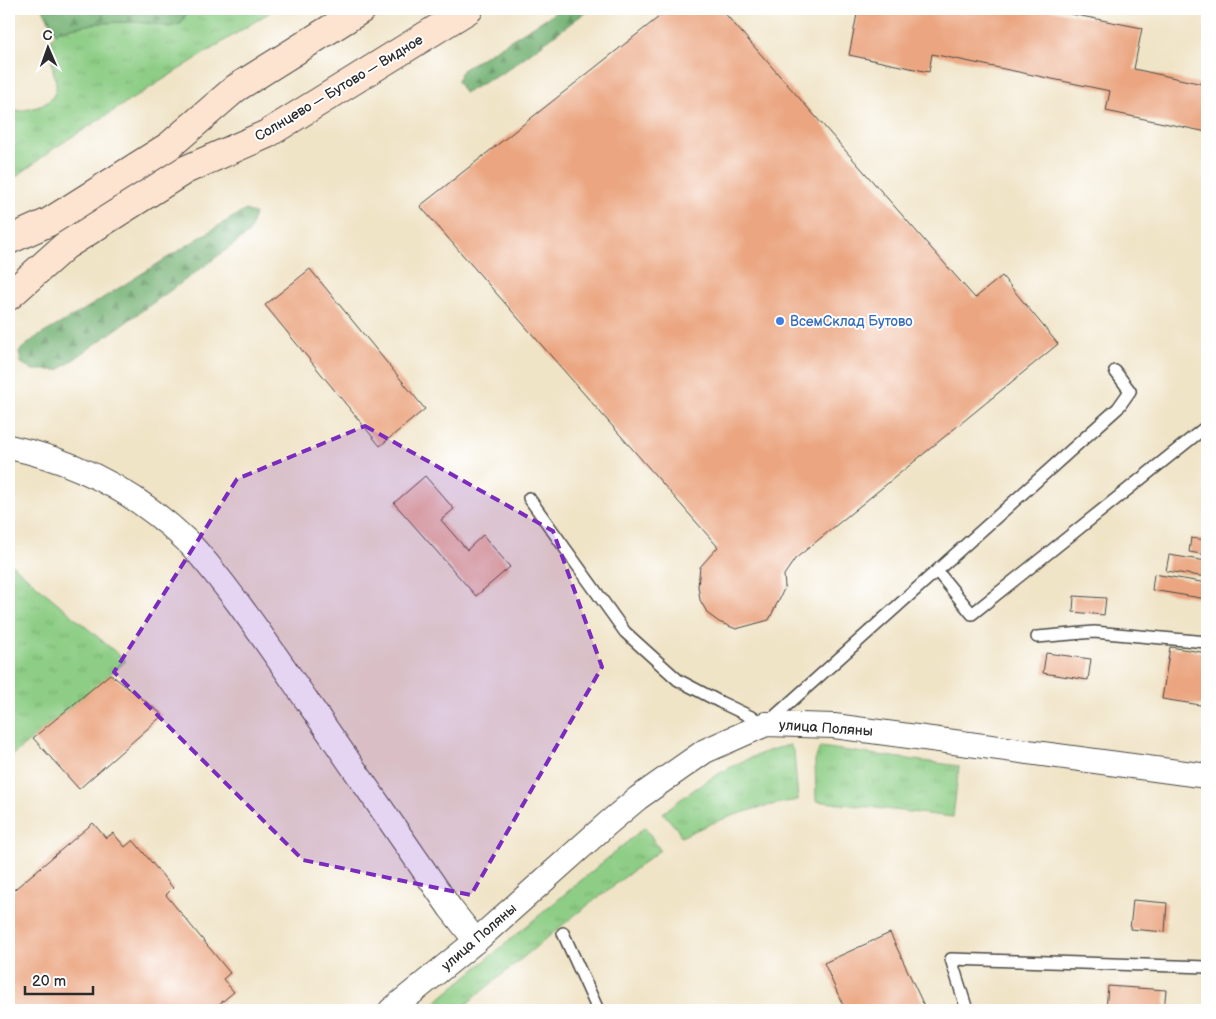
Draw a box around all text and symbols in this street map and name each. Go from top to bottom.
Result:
north arrow [22,22,72,72]
text: С [42,27,53,44]
street label: Солнцево — Бутово — Видное [252,31,426,145]
place label: ВсемСклад Бутово [790,313,913,330]
marker: ВсемСклад Бутово [774,315,786,327]
street label: улица Поляны [779,716,873,740]
street label: улица Поляны [438,900,520,974]
scale bar [25,964,92,996]
text: 20 m [32,972,66,991]

